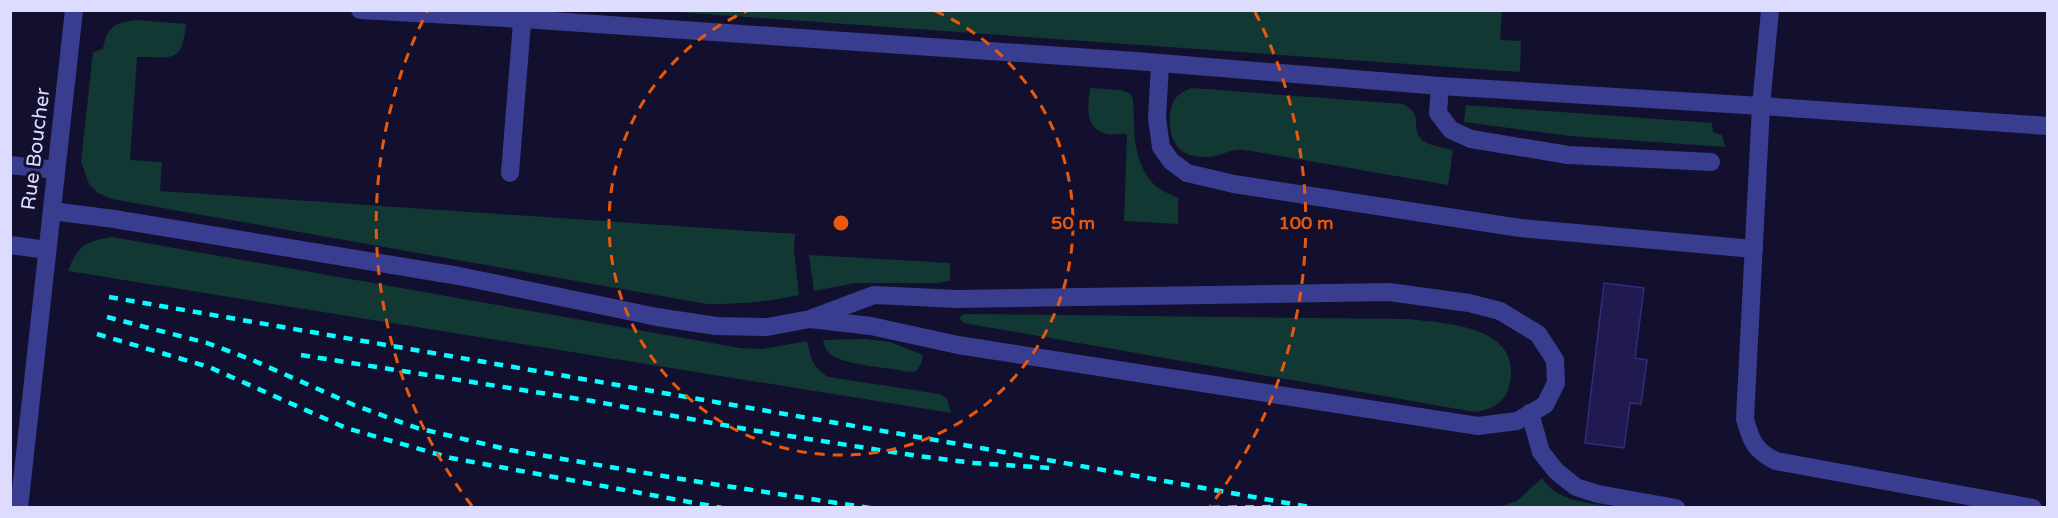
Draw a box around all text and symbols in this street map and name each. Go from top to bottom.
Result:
street label: Rue Boucher [17,86,55,211]
text: 50 m [1051,212,1095,234]
text: 100 m [1278,212,1334,234]
centre of rings [831,213,851,233]

